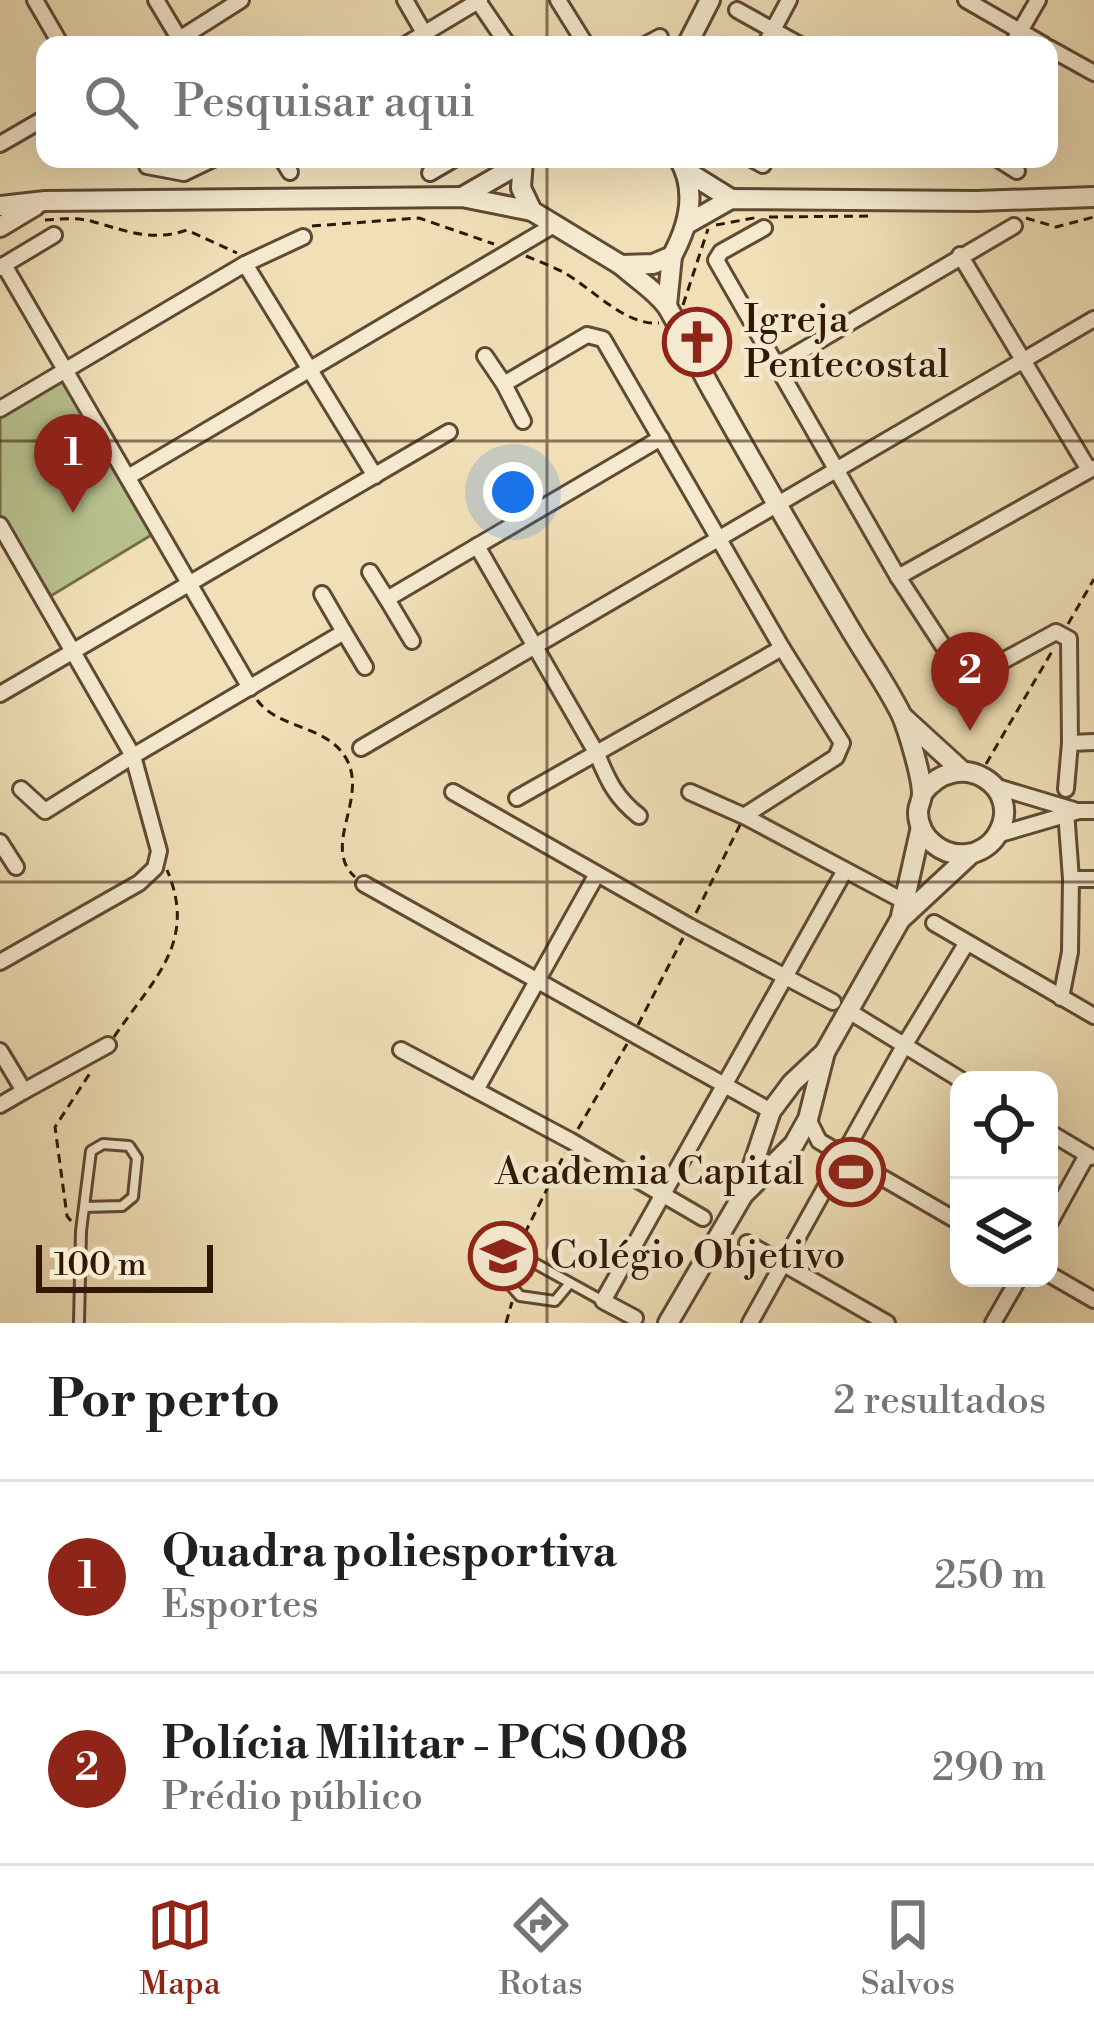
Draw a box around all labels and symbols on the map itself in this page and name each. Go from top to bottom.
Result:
place label: Igreja Pentecostal [744,296,949,390]
church icon: Igreja Pentecostal [662,307,732,377]
pin: 1 [34,414,112,513]
your location [483,462,543,522]
pin: 2 [931,632,1009,731]
sports icon: Academia Capital [816,1137,886,1207]
place label: Academia Capital [494,1148,804,1197]
school or university icon: Colégio Objetivo [468,1221,538,1291]
place label: Colégio Objetivo [550,1232,845,1281]
scale bar [36,1239,213,1292]

